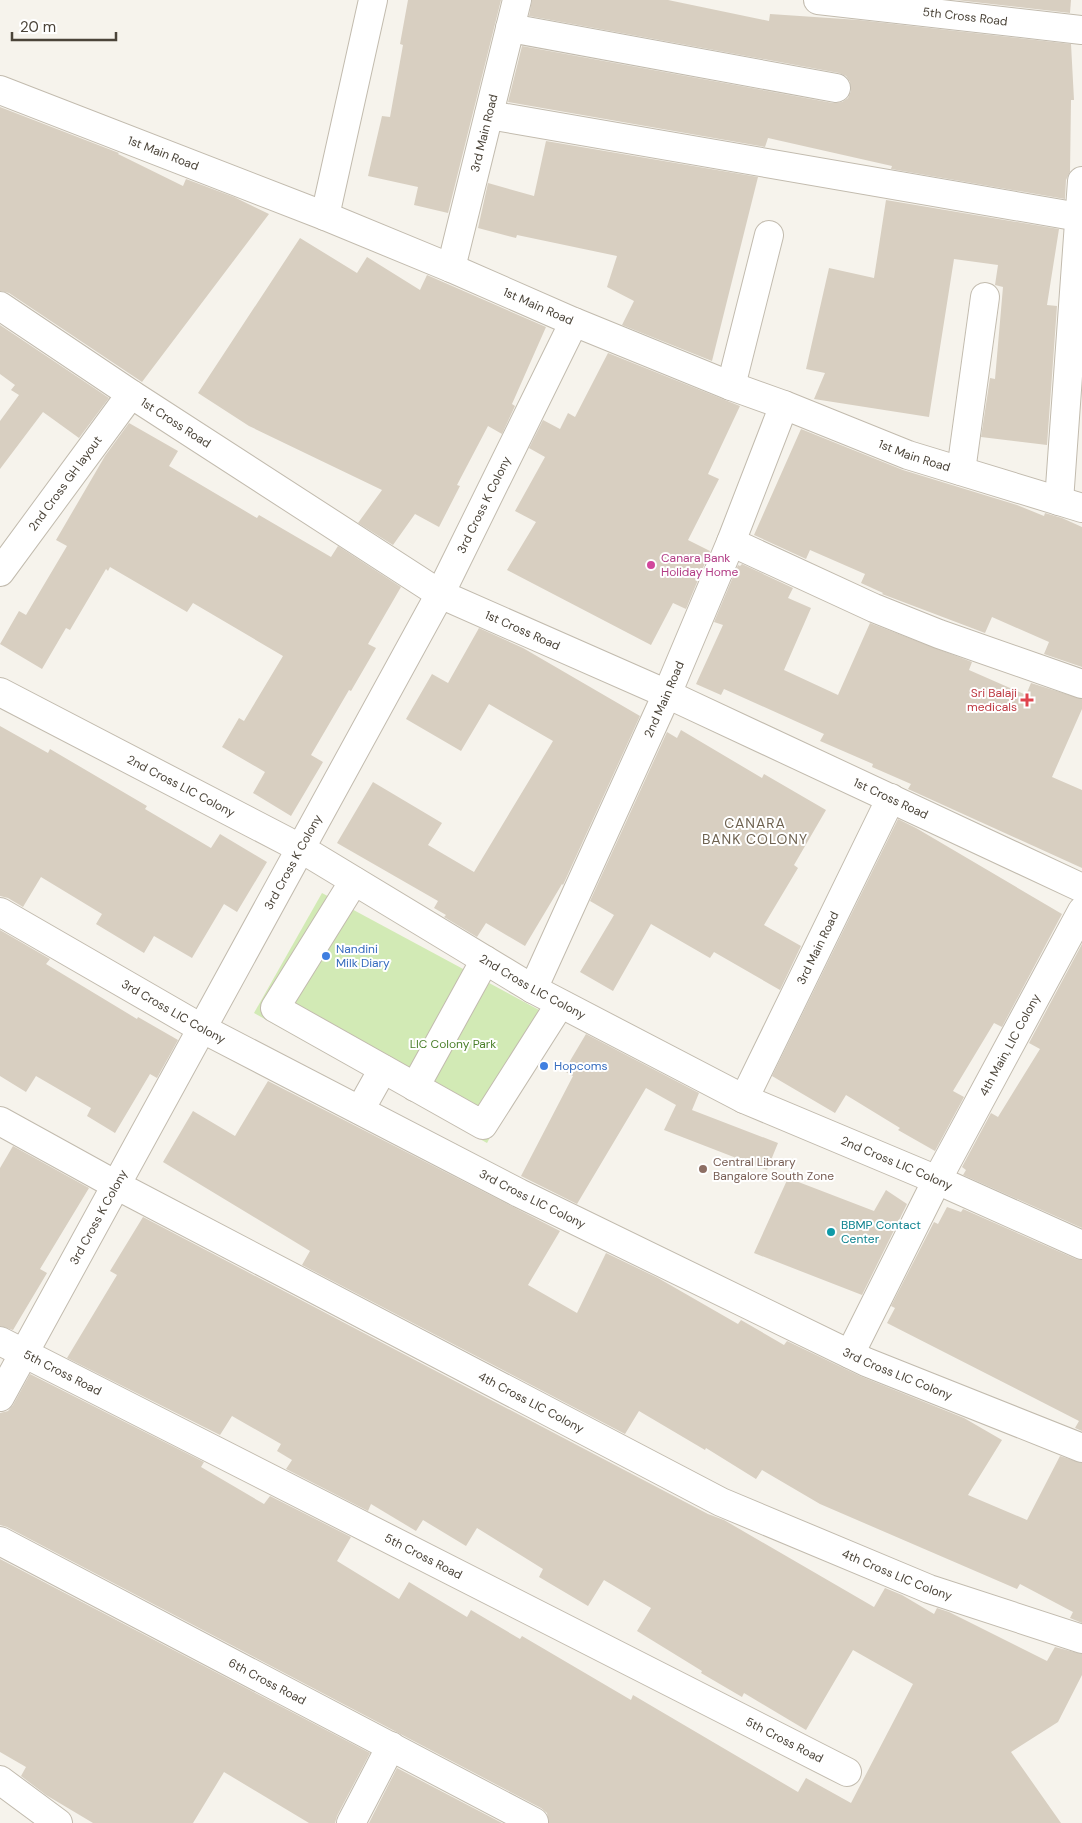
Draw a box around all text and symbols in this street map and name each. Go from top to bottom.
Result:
street label: 5th Cross Road [922,4,1008,29]
scale bar [12,10,116,42]
text: 20 m [20,17,56,37]
street label: 3rd Main Road [467,92,502,174]
street label: 1st Main Road [125,132,201,174]
street label: 1st Main Road [501,284,576,329]
street label: 1st Cross Road [137,394,214,452]
street label: 2nd Cross GH layout [25,432,106,534]
street label: 1st Main Road [876,436,952,475]
street label: 3rd Cross K Colony [453,453,515,556]
place label: Canara Bank Holiday Home [661,550,739,580]
marker: Canara Bank Holiday Home [645,559,657,571]
street label: 1st Cross Road [482,607,563,654]
street label: 2nd Main Road [640,659,688,740]
place label: Sri Balaji medicals [967,685,1017,715]
marker: Sri Balaji medicals [1021,694,1033,706]
street label: 2nd Cross LIC Colony [124,751,238,821]
street label: 1st Cross Road [851,774,931,823]
street label: 3rd Cross K Colony [261,811,326,913]
district label: CANARA BANK COLONY [702,814,808,848]
street label: 3rd Main Road [793,909,842,987]
place label: Nandini Milk Diary [336,941,390,971]
marker: Nandini Milk Diary [320,950,332,962]
street label: 2nd Cross LIC Colony [476,950,589,1023]
street label: 3rd Cross LIC Colony [118,976,228,1047]
street label: 4th Main, LIC Colony [976,991,1044,1099]
park label: LIC Colony Park [410,1036,496,1052]
place label: Hopcoms [554,1058,608,1074]
marker: Hopcoms [538,1060,550,1072]
street label: 2nd Cross LIC Colony [838,1133,955,1194]
place label: Central Library Bangalore South Zone [713,1154,834,1184]
marker: Central Library Bangalore South Zone [697,1163,709,1175]
street label: 3rd Cross K Colony [66,1166,131,1268]
street label: 3rd Cross LIC Colony [476,1166,589,1232]
place label: BBMP Contact Center [841,1217,921,1247]
marker: BBMP Contact Center [825,1226,837,1238]
street label: 3rd Cross LIC Colony [840,1344,955,1404]
street label: 5th Cross Road [21,1346,104,1399]
street label: 4th Cross LIC Colony [475,1368,587,1437]
street label: 5th Cross Road [382,1530,465,1583]
street label: 4th Cross LIC Colony [840,1546,954,1604]
street label: 6th Cross Road [226,1655,309,1709]
street label: 5th Cross Road [743,1714,826,1767]

